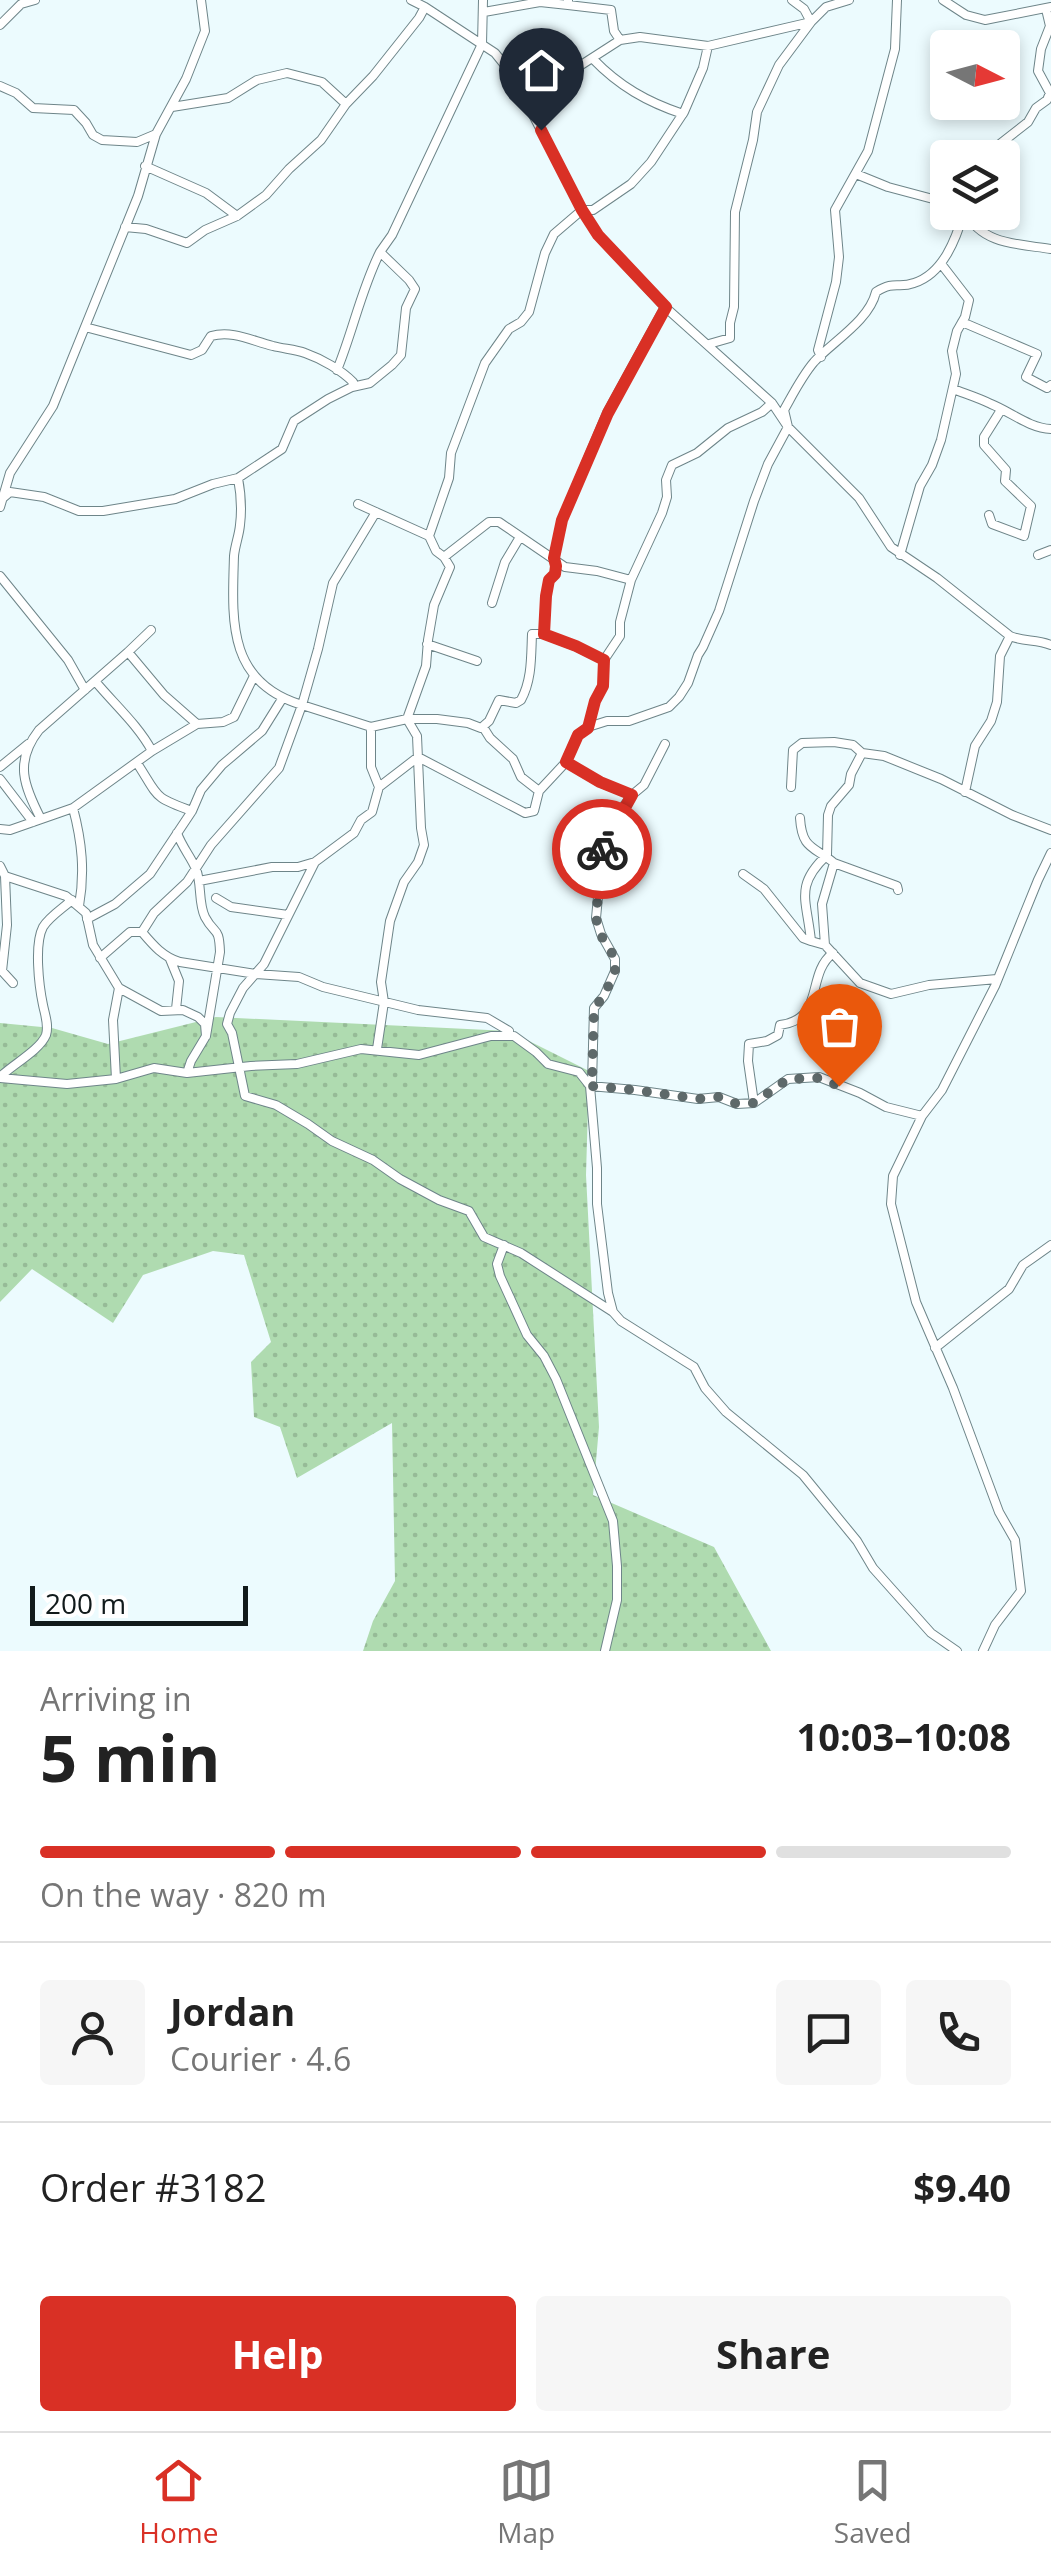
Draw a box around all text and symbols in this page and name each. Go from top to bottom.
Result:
pin [499,28,584,131]
north arrow [930,30,1020,120]
map controls [930,30,1020,230]
icon: home [514,43,569,98]
button: layers [930,140,1020,230]
courier [552,799,652,899]
icon: bike [575,822,630,877]
pin [797,984,882,1087]
icon: bag [812,999,867,1054]
scale bar [30,1581,248,1626]
text: 200 m [45,1584,126,1622]
text: Arriving in [40,1677,192,1720]
text: 10:03–10:08 [797,1710,1011,1762]
text: 5 min [40,1713,220,1801]
text: On the way · 820 m [40,1873,327,1916]
button: person [40,1980,145,2085]
button: chat [776,1980,881,2085]
button: phone [906,1980,1011,2085]
text: Jordan [170,1985,295,2037]
text: Courier · 4.6 [170,2037,351,2080]
text: Order #3182 [40,2161,267,2213]
text: $9.40 [913,2161,1011,2213]
button: Help [40,2296,516,2411]
button: Share [536,2296,1011,2411]
tab: Home [139,2453,219,2551]
tab: Map [497,2453,555,2551]
tab: Saved [834,2453,912,2551]

